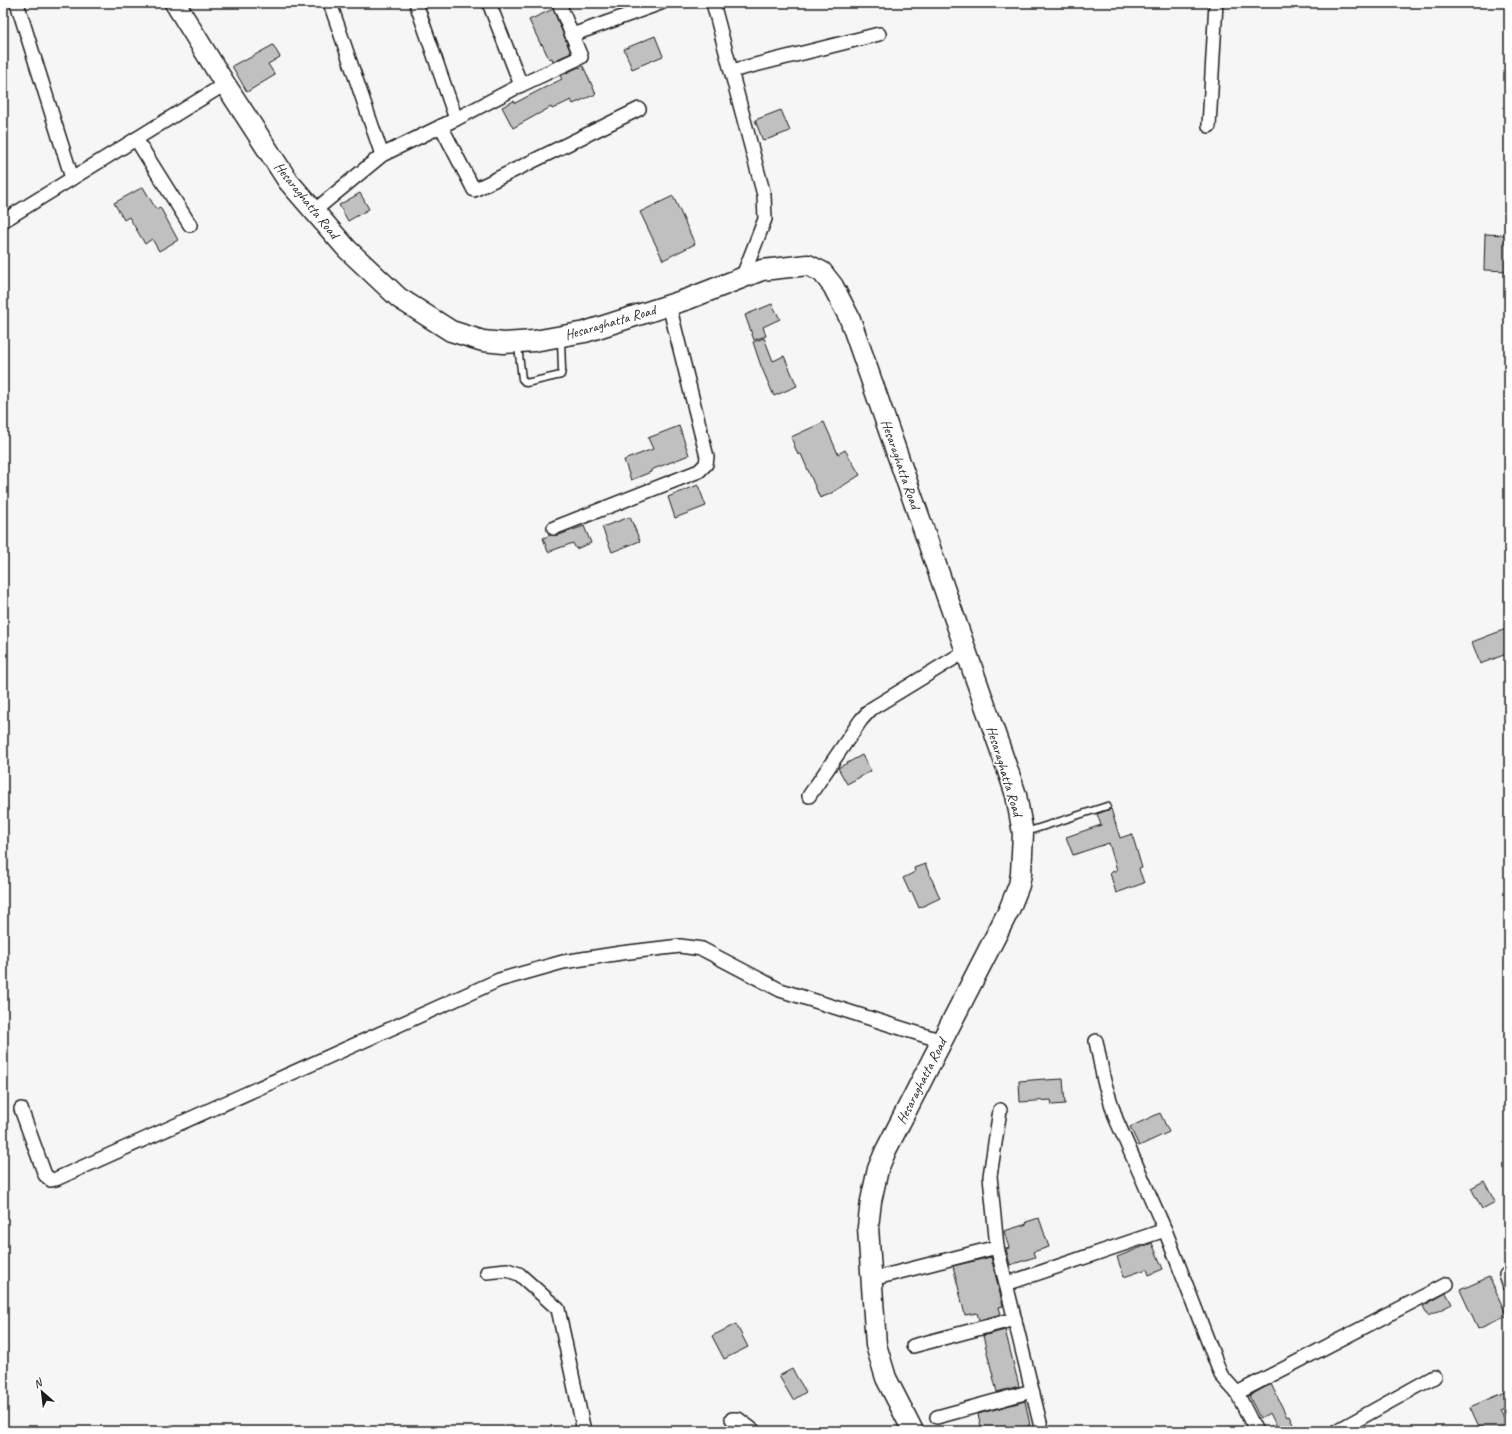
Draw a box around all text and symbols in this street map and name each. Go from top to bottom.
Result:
street label: Hesaraghatta Road [271,159,344,244]
street label: Hesaraghatta Road [563,301,660,344]
street label: Hesaraghatta Road [877,417,925,513]
street label: Hesaraghatta Road [983,724,1027,821]
street label: Hesaraghatta Road [893,1034,951,1127]
north arrow [22,1372,62,1412]
text: N [31,1374,46,1391]

